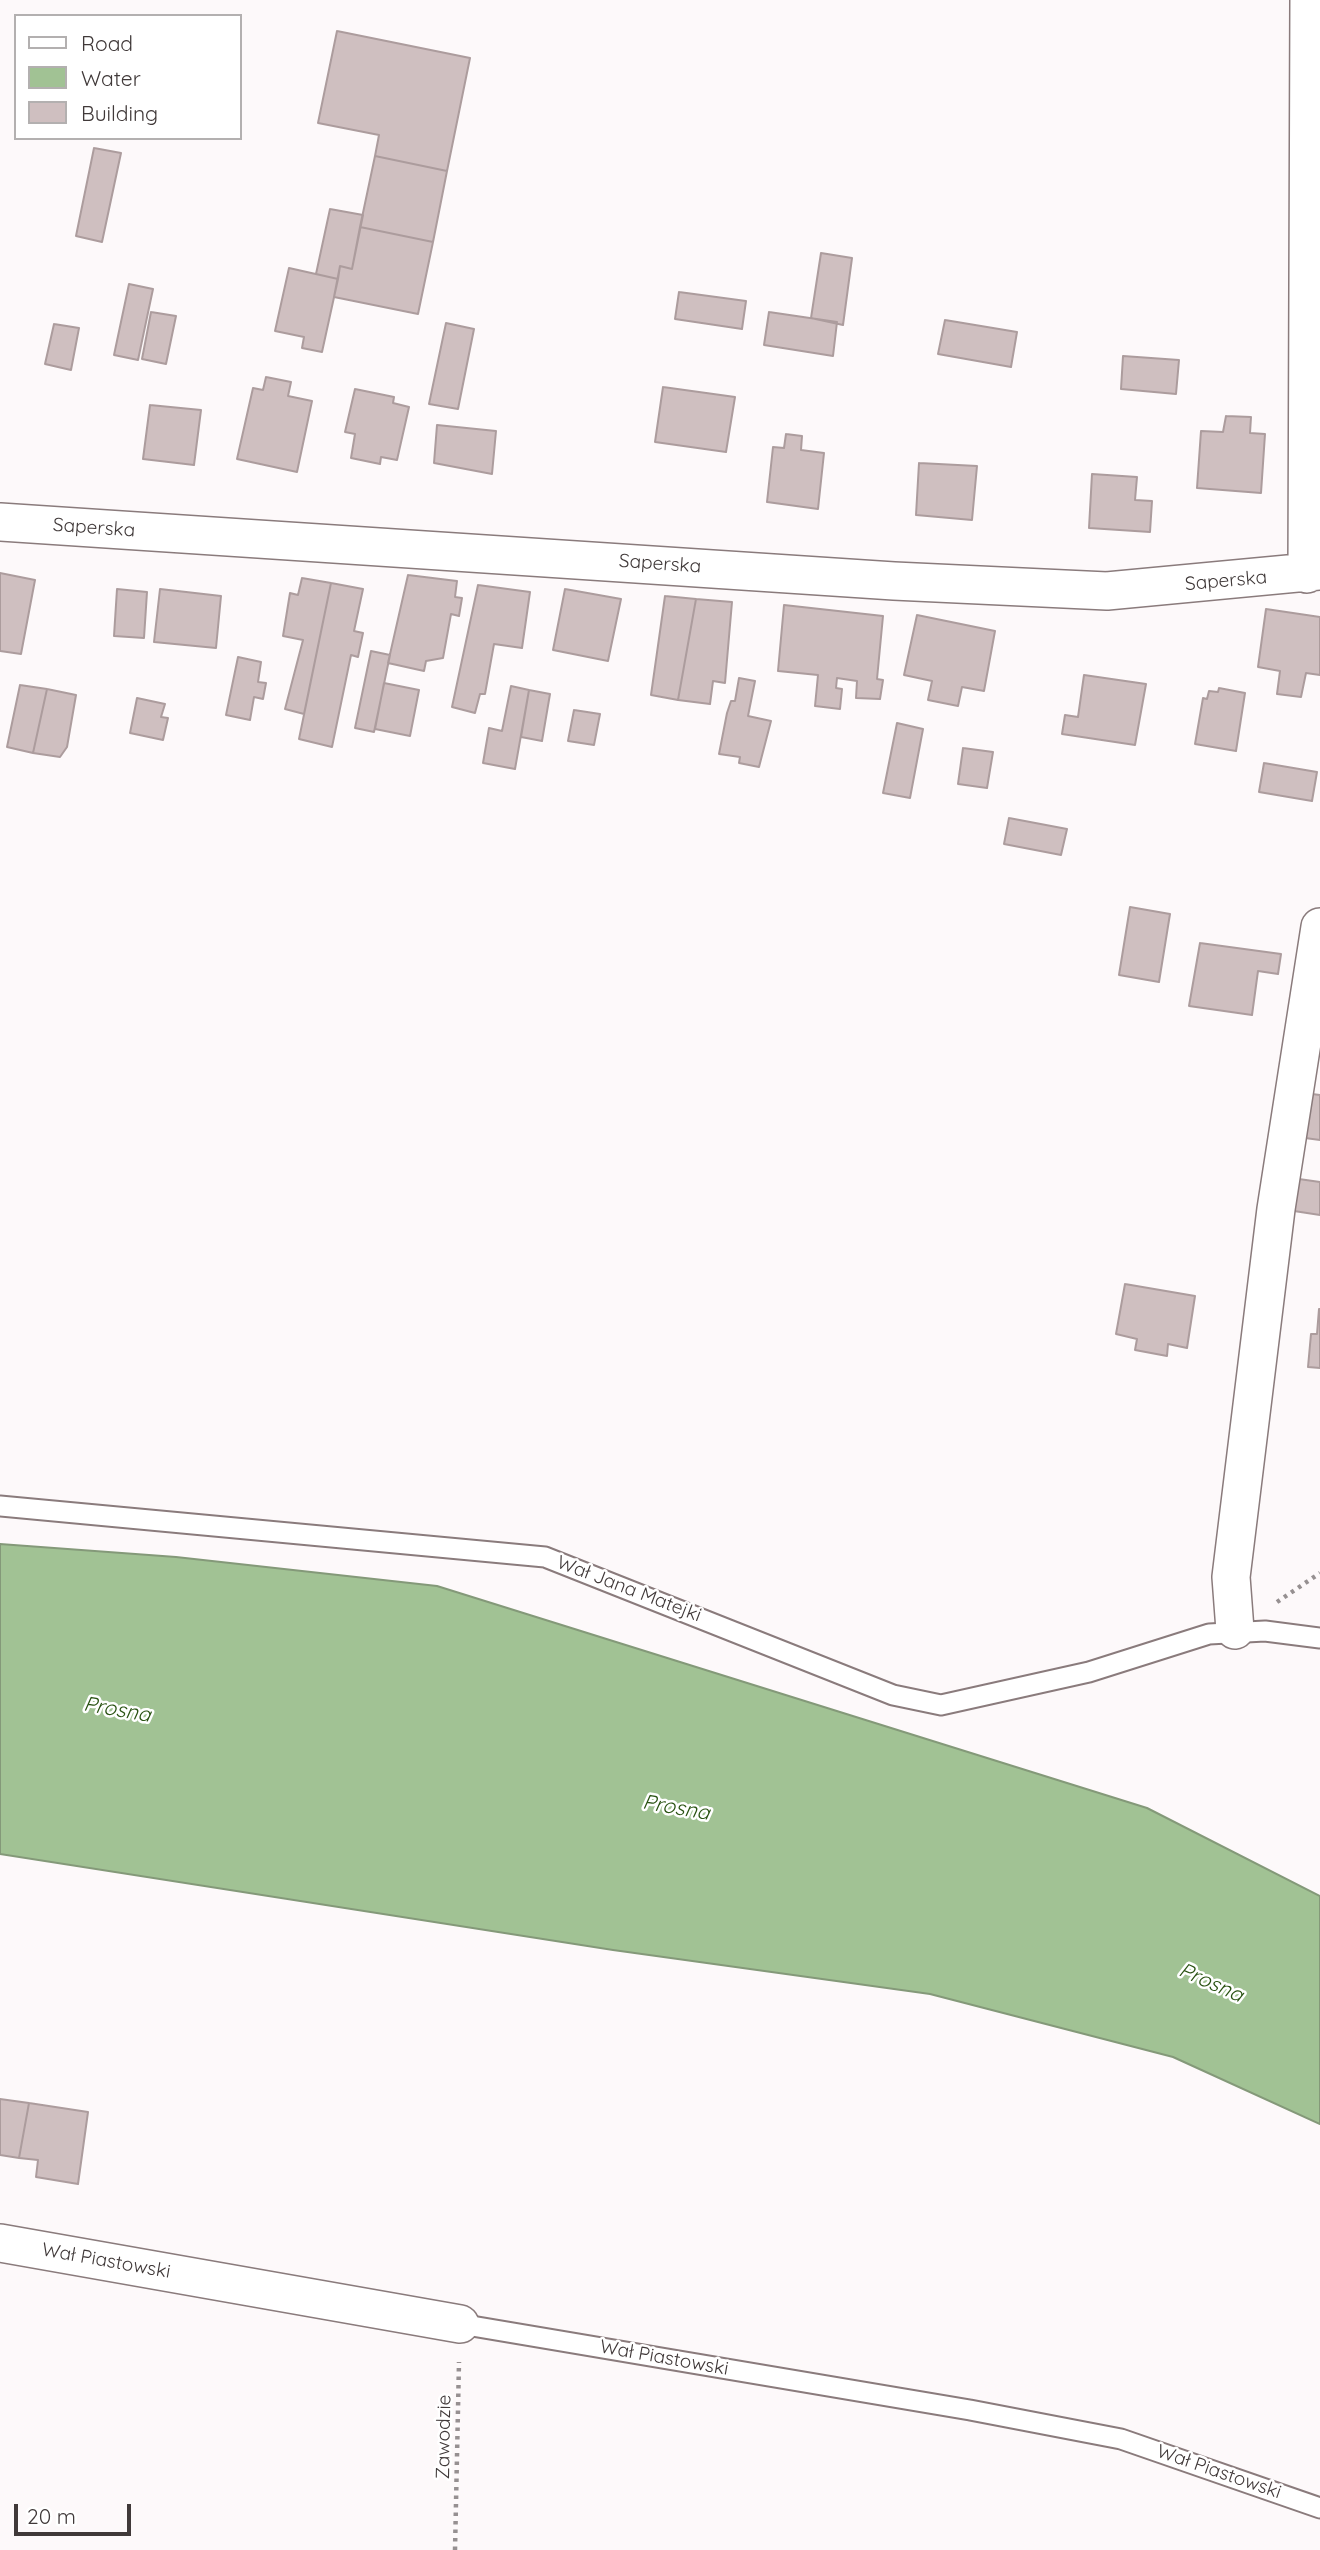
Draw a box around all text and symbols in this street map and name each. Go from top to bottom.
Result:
legend [14,14,242,140]
text: Road [81,30,133,56]
text: Water [81,65,141,91]
text: Building [81,100,158,126]
street label: Saperska [52,514,136,542]
street label: Saperska [618,550,702,578]
street label: Saperska [1184,566,1268,596]
street label: Wał Jana Matejki [553,1551,705,1627]
water label: Prosna [82,1692,152,1728]
water label: Prosna [641,1790,711,1826]
water label: Prosna [1175,1958,1247,2008]
street label: Wał Piastowski [40,2238,172,2284]
street label: Wał Piastowski [598,2335,730,2381]
street label: Zawodzie [432,2394,456,2480]
street label: Wał Piastowski [1154,2440,1284,2504]
scale bar [18,2490,135,2534]
text: 20 m [27,2503,76,2529]

